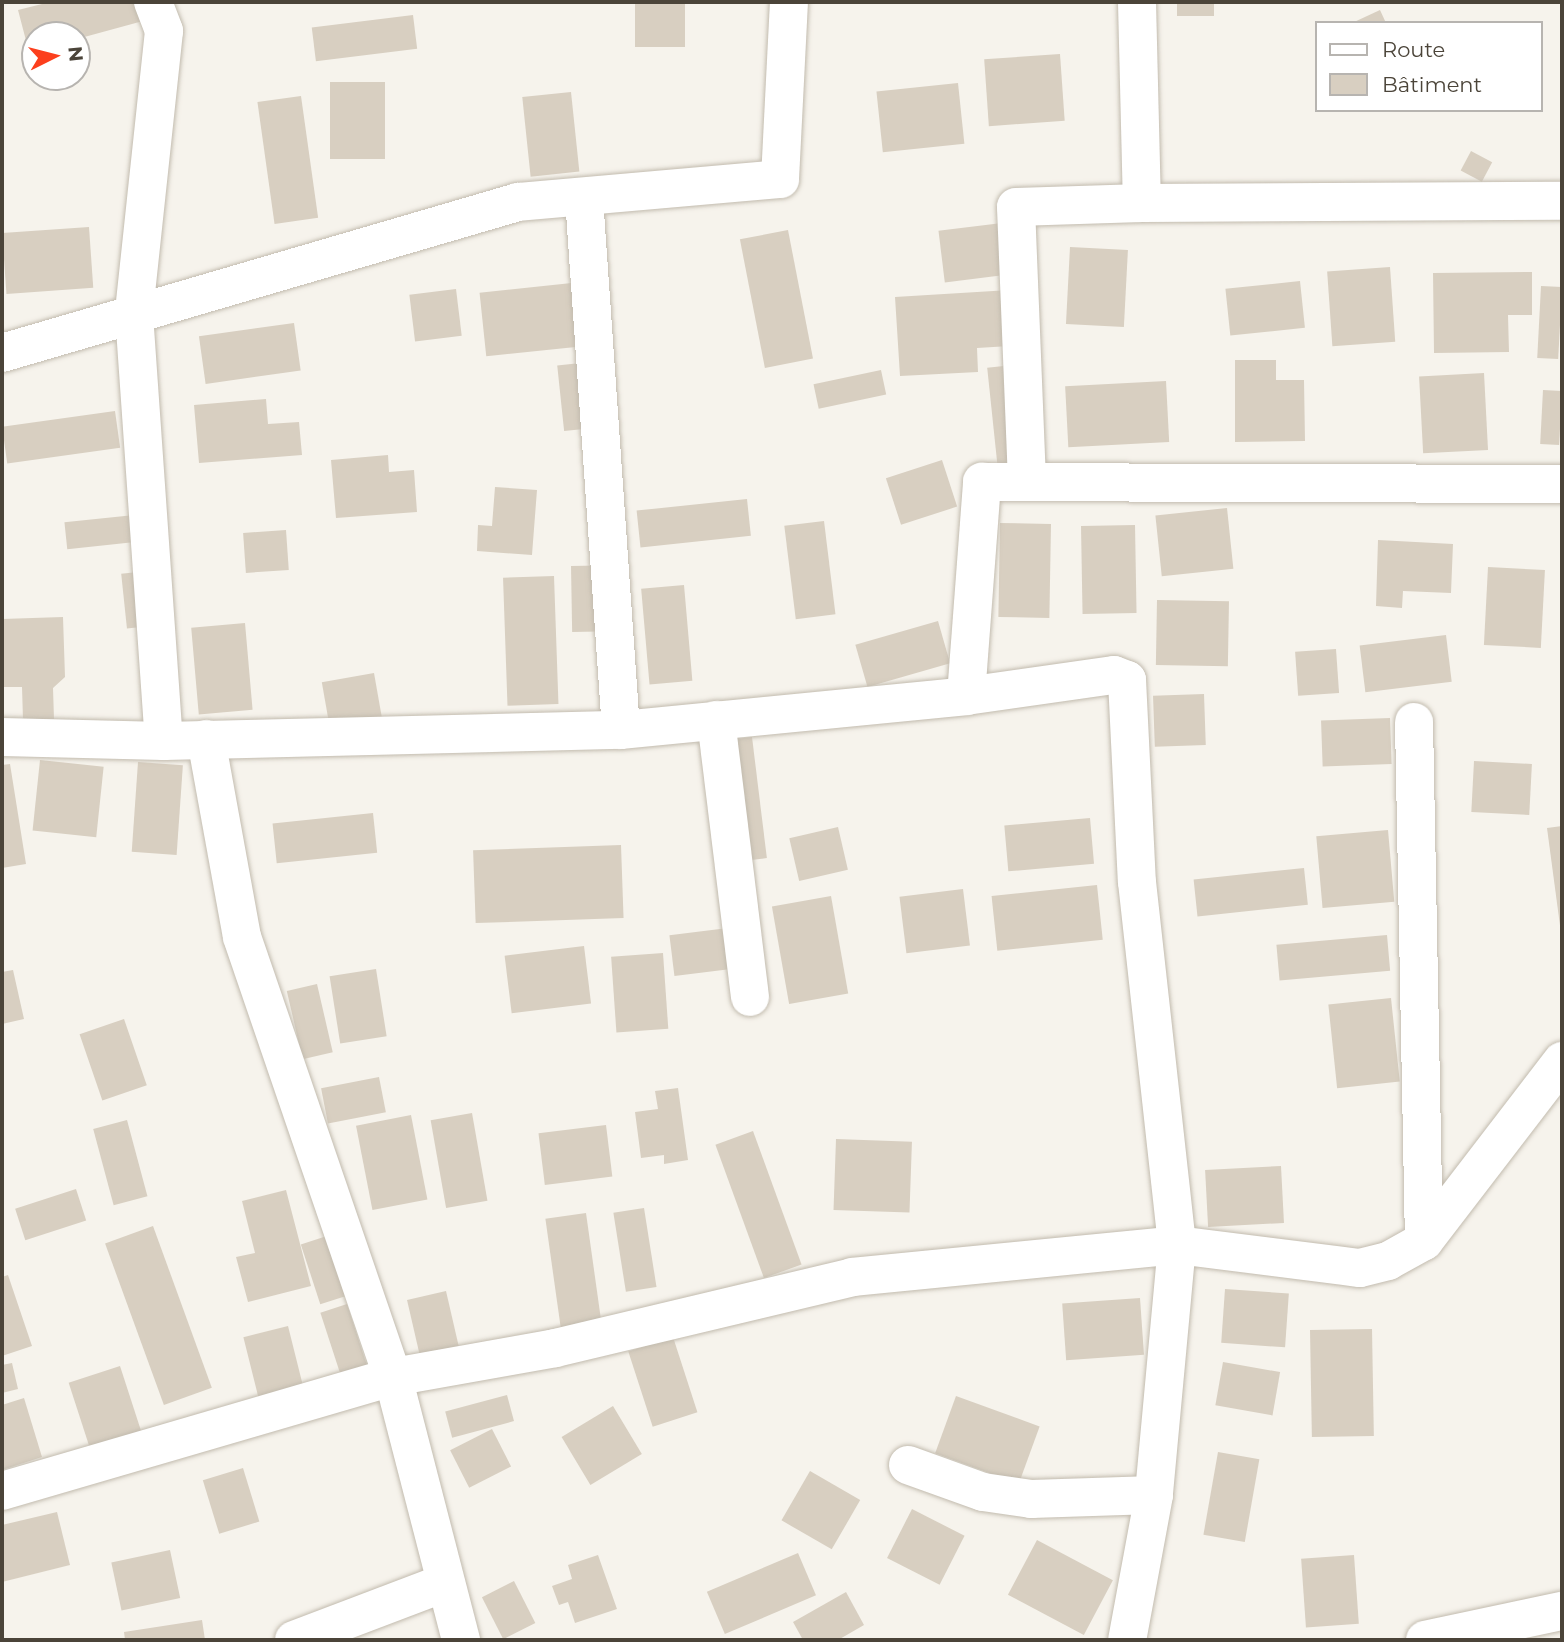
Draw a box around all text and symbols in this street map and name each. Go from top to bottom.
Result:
north arrow [21,21,91,91]
legend [1316,21,1543,112]
text: Route [1382,37,1445,62]
text: N [63,45,88,63]
text: Bâtiment [1382,72,1482,97]

